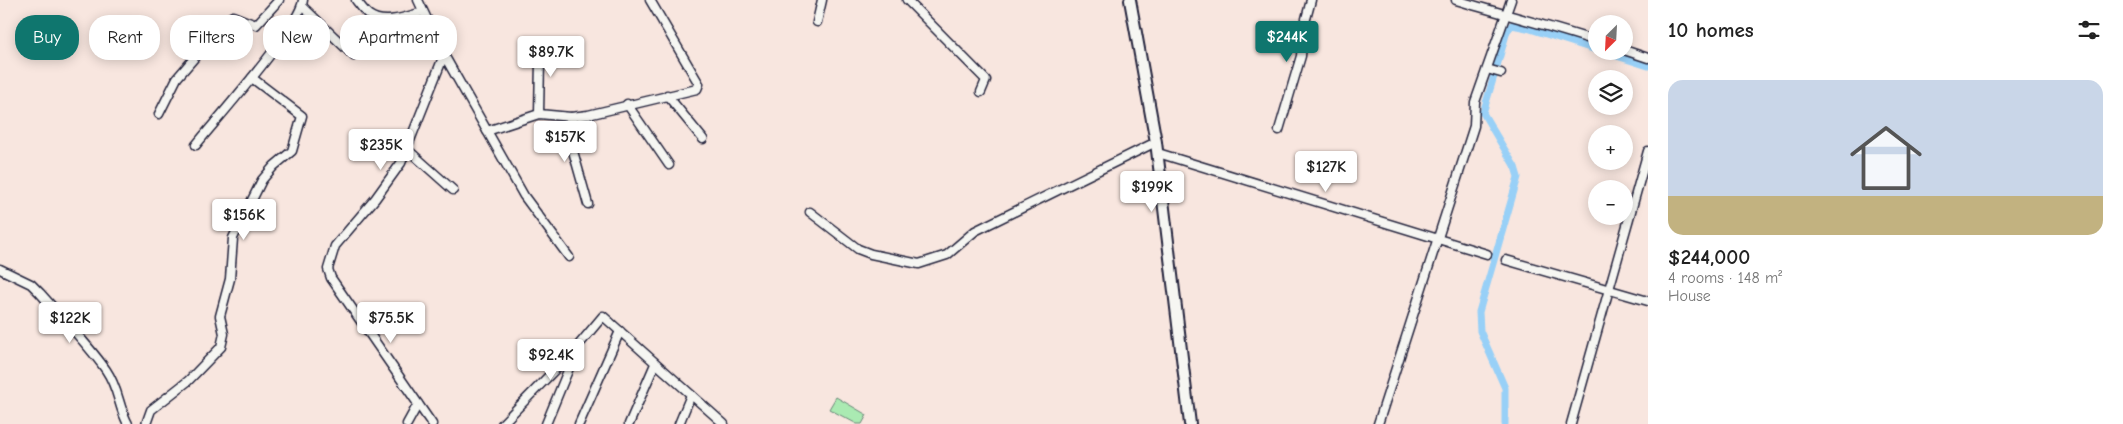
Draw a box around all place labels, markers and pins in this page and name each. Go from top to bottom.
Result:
pin: $244K [1252,20,1322,63]
pin: $89.7K [510,36,592,78]
pin: $157K [530,120,600,163]
pin: $235K [346,128,416,171]
pin: $127K [1291,150,1361,193]
pin: $199K [1117,170,1187,213]
pin: $156K [209,198,279,241]
pin: $122K [35,302,105,344]
pin: $75.5K [350,302,432,344]
pin: $92.4K [510,338,592,381]

